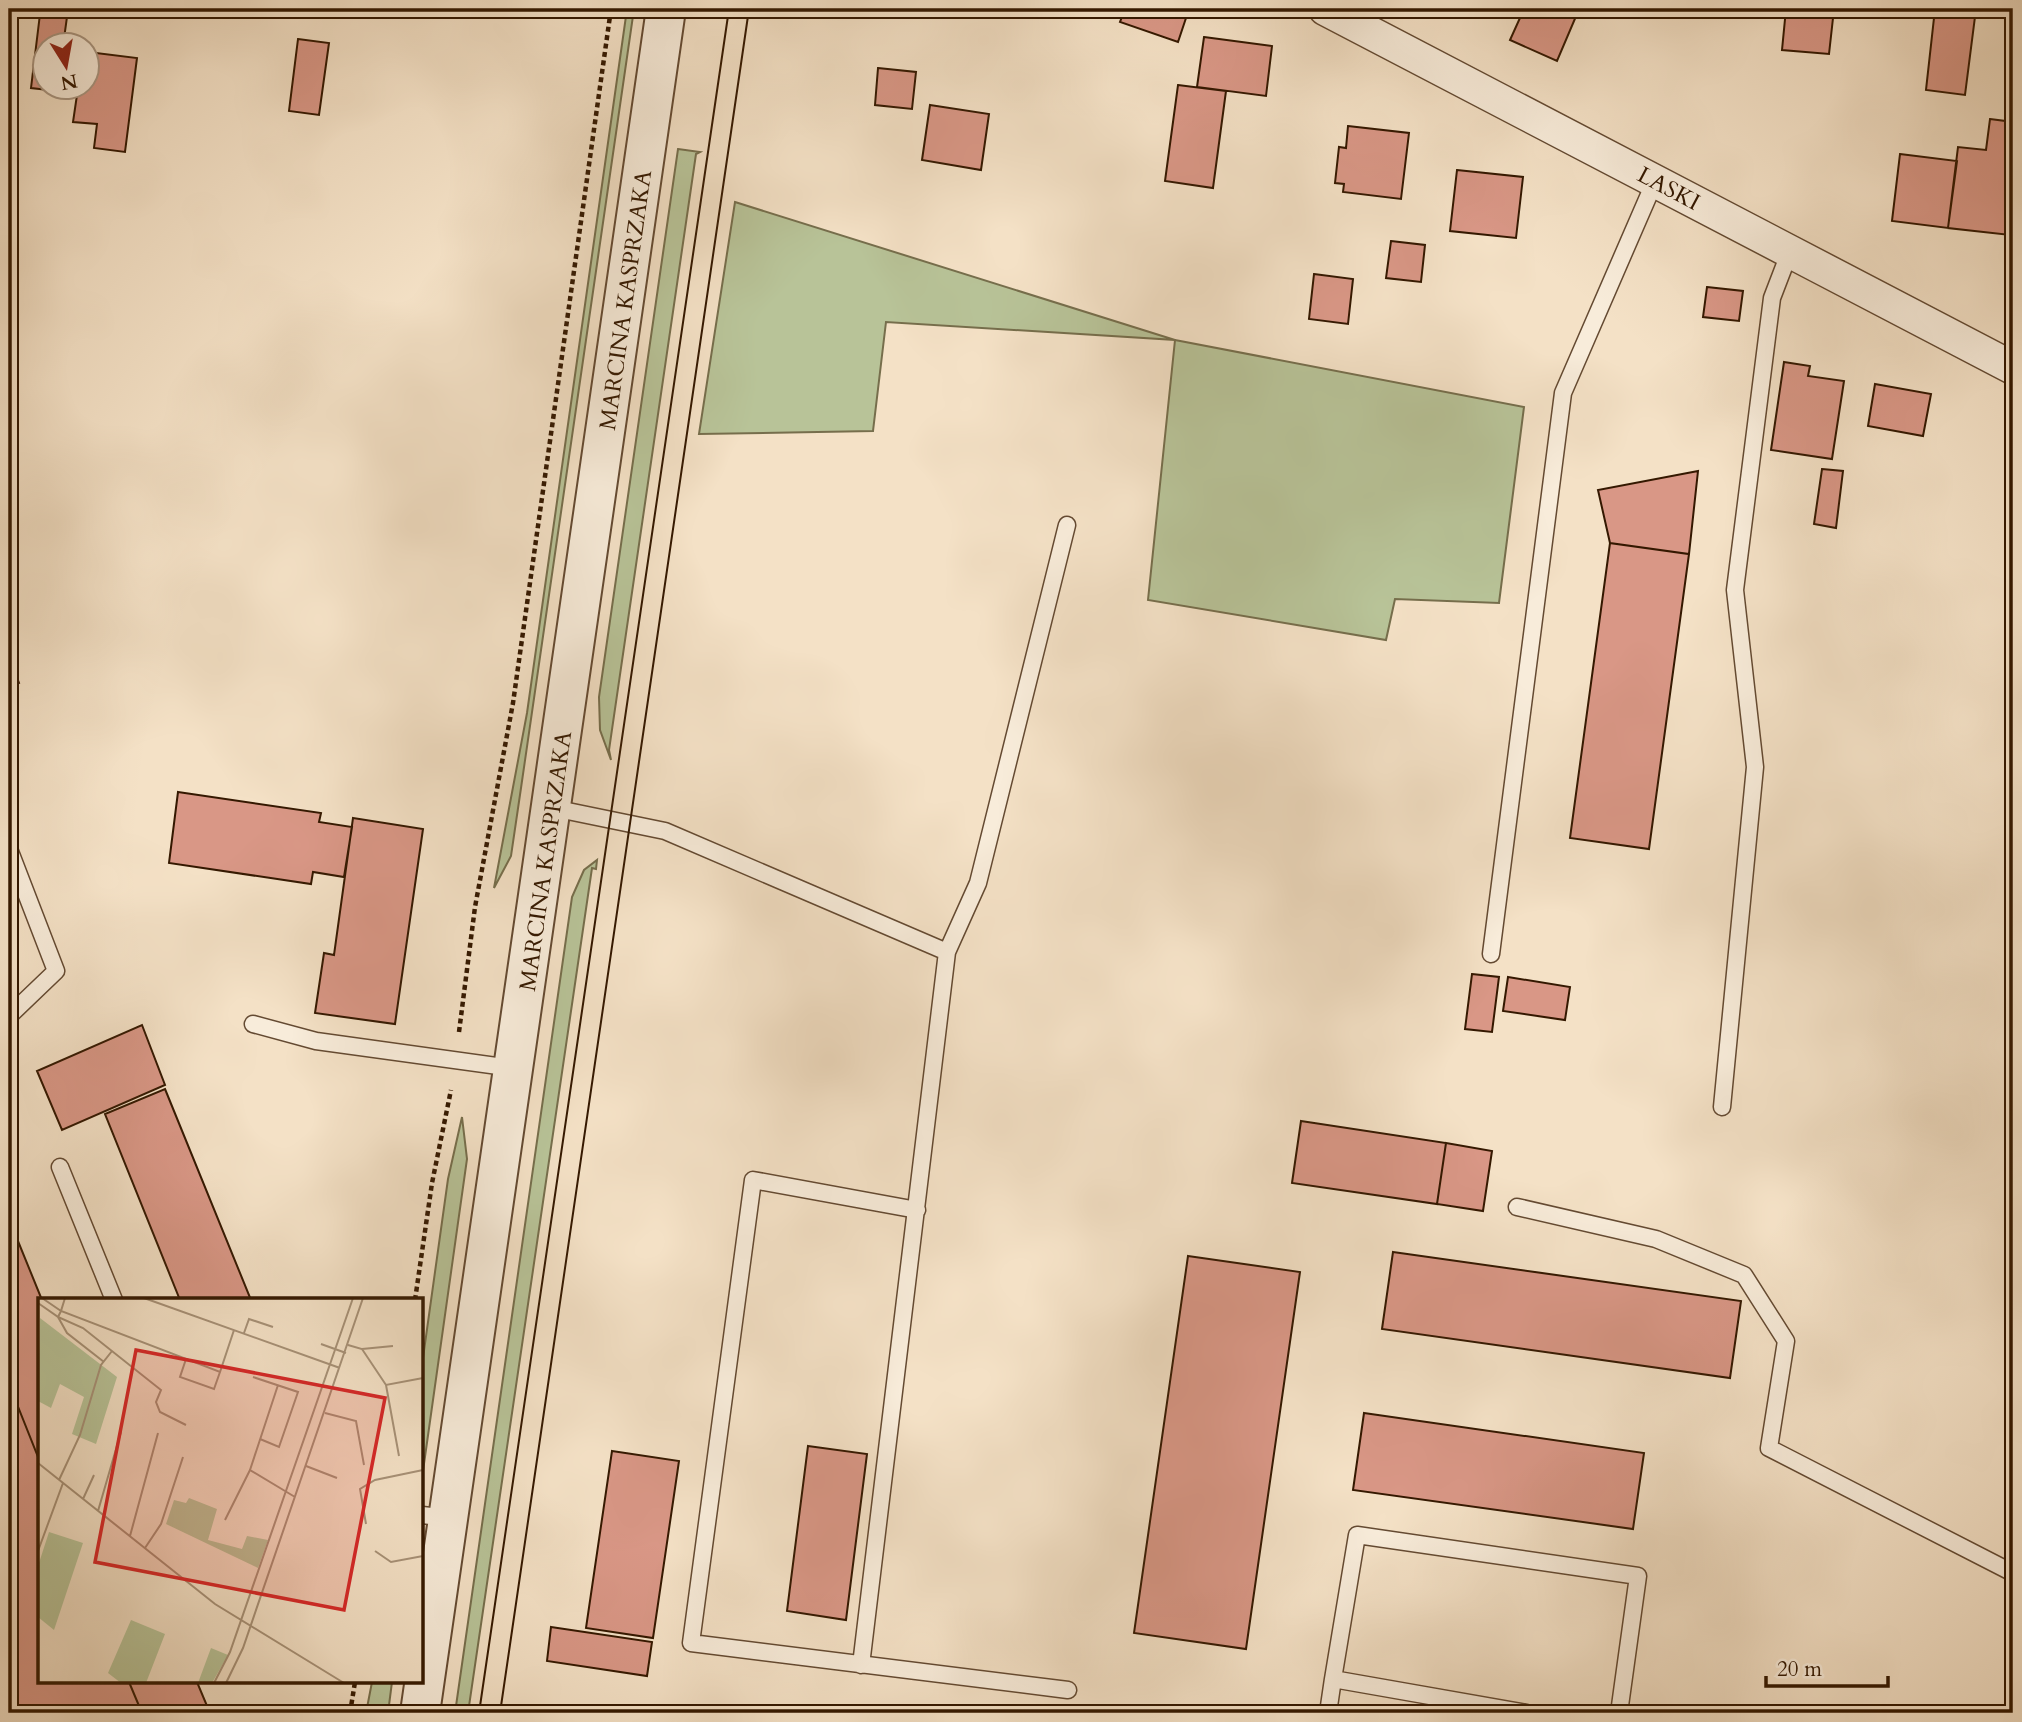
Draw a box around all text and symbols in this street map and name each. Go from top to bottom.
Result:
north arrow [32,32,102,102]
text: N [58,67,80,96]
street label: LASKI [1632,159,1706,218]
street label: MARCINA KASPRZAKA [592,167,659,432]
street label: MARCINA KASPRZAKA [512,728,579,993]
inset map [38,1298,424,1684]
scale bar [1766,1645,1889,1689]
text: 20 m [1777,1655,1822,1684]

